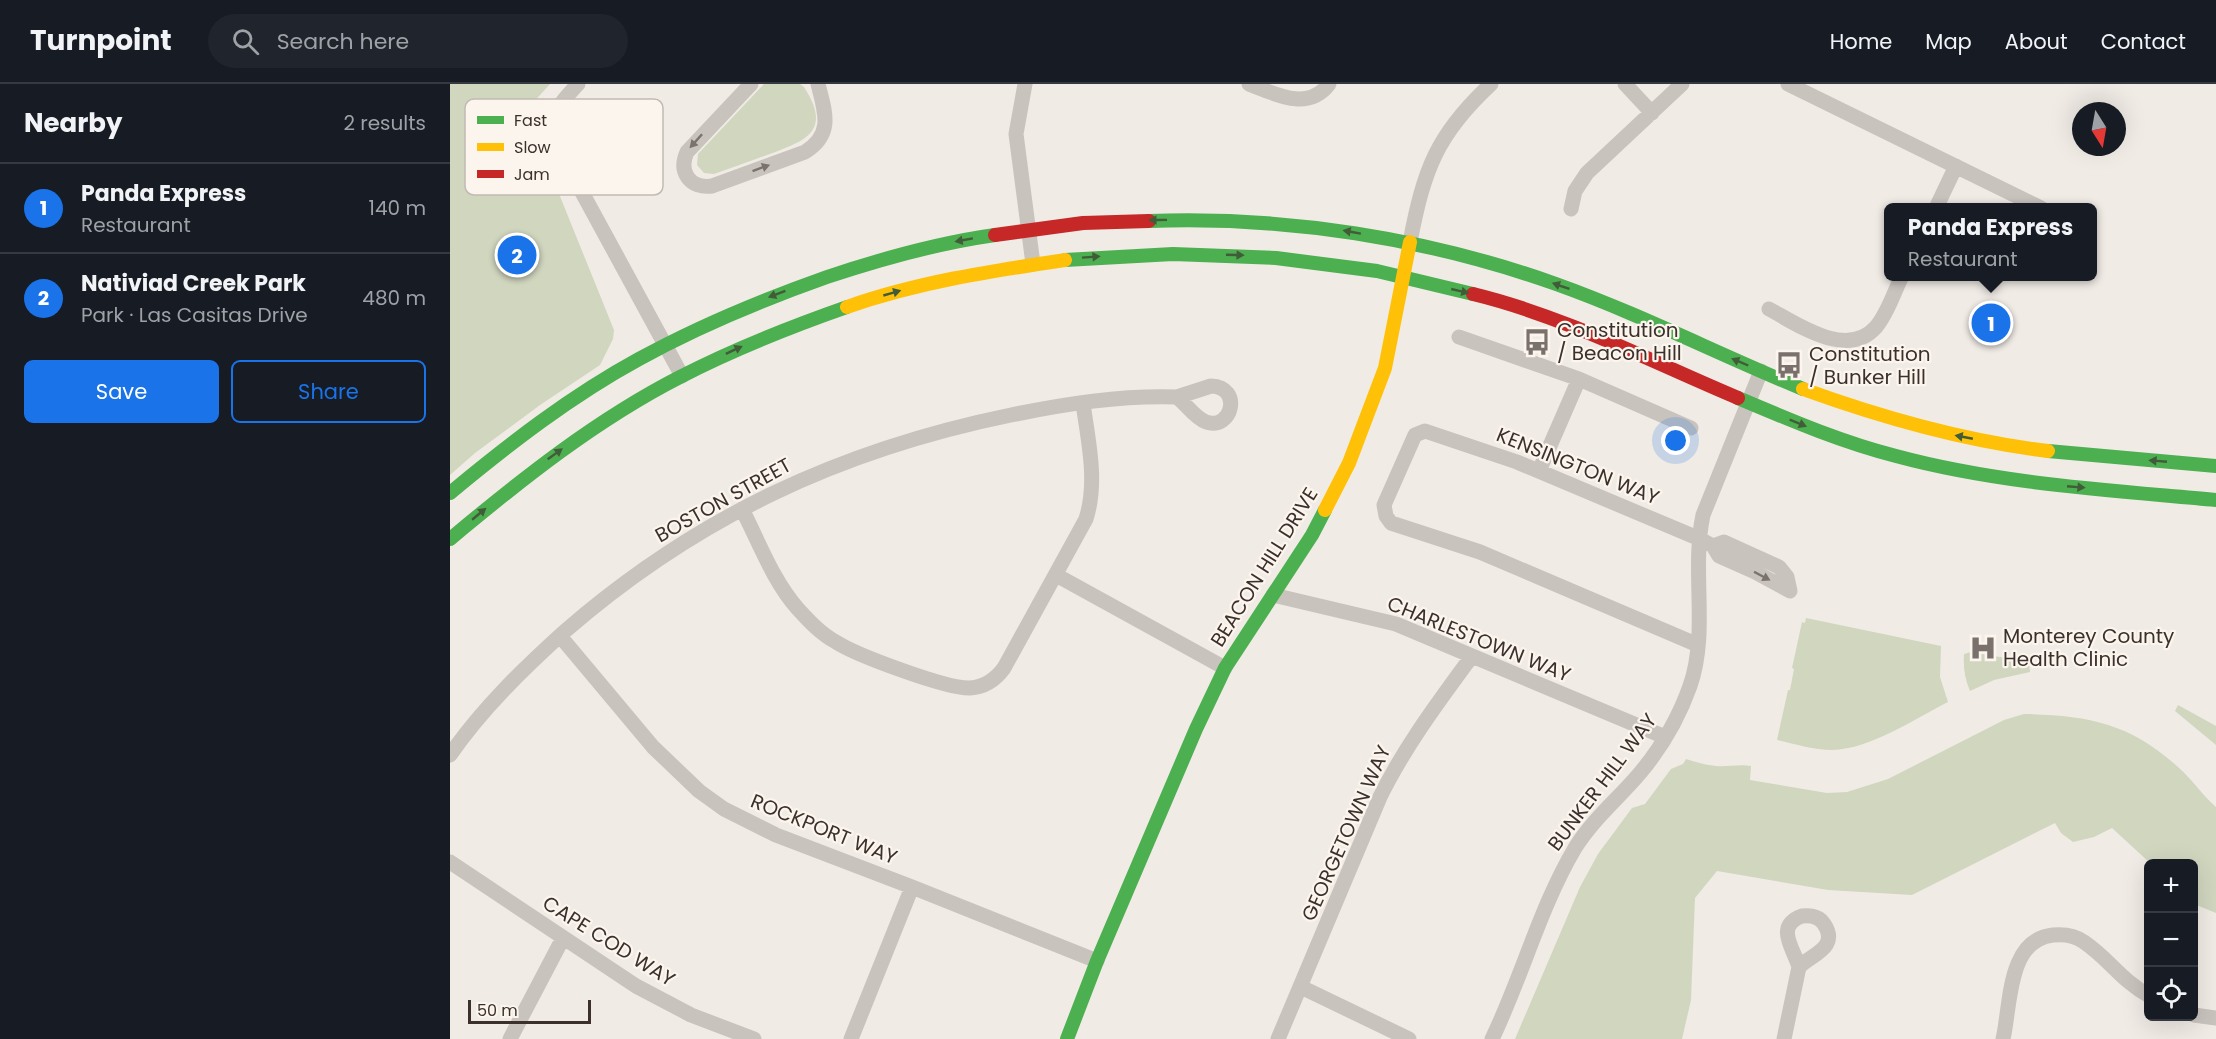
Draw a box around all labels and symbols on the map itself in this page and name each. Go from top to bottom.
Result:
legend [465,99,663,195]
north arrow [2072,102,2126,156]
text: Fast [514,109,547,132]
one-way arrow [689,134,703,149]
text: Slow [514,136,551,159]
text: Jam [514,163,550,186]
one-way arrow [752,163,770,173]
one-way arrow [1148,215,1167,224]
one-way arrow [1342,228,1361,237]
pin: 2 [498,232,536,278]
one-way arrow [954,236,973,245]
one-way arrow [1225,250,1244,259]
one-way arrow [1081,253,1100,262]
one-way arrow [1552,280,1570,290]
one-way arrow [1451,287,1470,296]
one-way arrow [883,288,901,297]
one-way arrow [768,290,786,300]
pin: 1 [1972,300,2010,346]
place label: Constitution / Beacon Hill [1557,316,1682,367]
bus stop icon: Constitution / Beacon Hill [1522,327,1552,357]
place label: Constitution / Bunker Hill [1809,340,1931,391]
one-way arrow [726,346,743,355]
bus stop icon: Constitution / Bunker Hill [1774,350,1804,380]
one-way arrow [1731,357,1749,367]
one-way arrow [1789,419,1807,428]
street label: KENSINGTON WAY [1492,421,1664,512]
your location [1661,426,1690,455]
one-way arrow [1955,432,1974,441]
one-way arrow [547,448,563,460]
street label: BOSTON STREET [650,451,796,549]
one-way arrow [2148,456,2167,466]
street label: BEACON HILL DRIVE [1204,482,1324,652]
one-way arrow [2067,482,2086,492]
one-way arrow [471,508,487,521]
one-way arrow [1753,571,1770,581]
street label: CHARLESTOWN WAY [1383,589,1575,689]
place label: Monterey County Health Clinic [2003,622,2174,673]
hospital icon: Monterey County Health Clinic [1968,633,1998,663]
street label: BUNKER HILL WAY [1541,707,1663,857]
street label: GEORGETOWN WAY [1295,740,1397,925]
street label: ROCKPORT WAY [747,787,902,871]
street label: CAPE COD WAY [537,889,681,993]
scale bar [468,997,591,1024]

